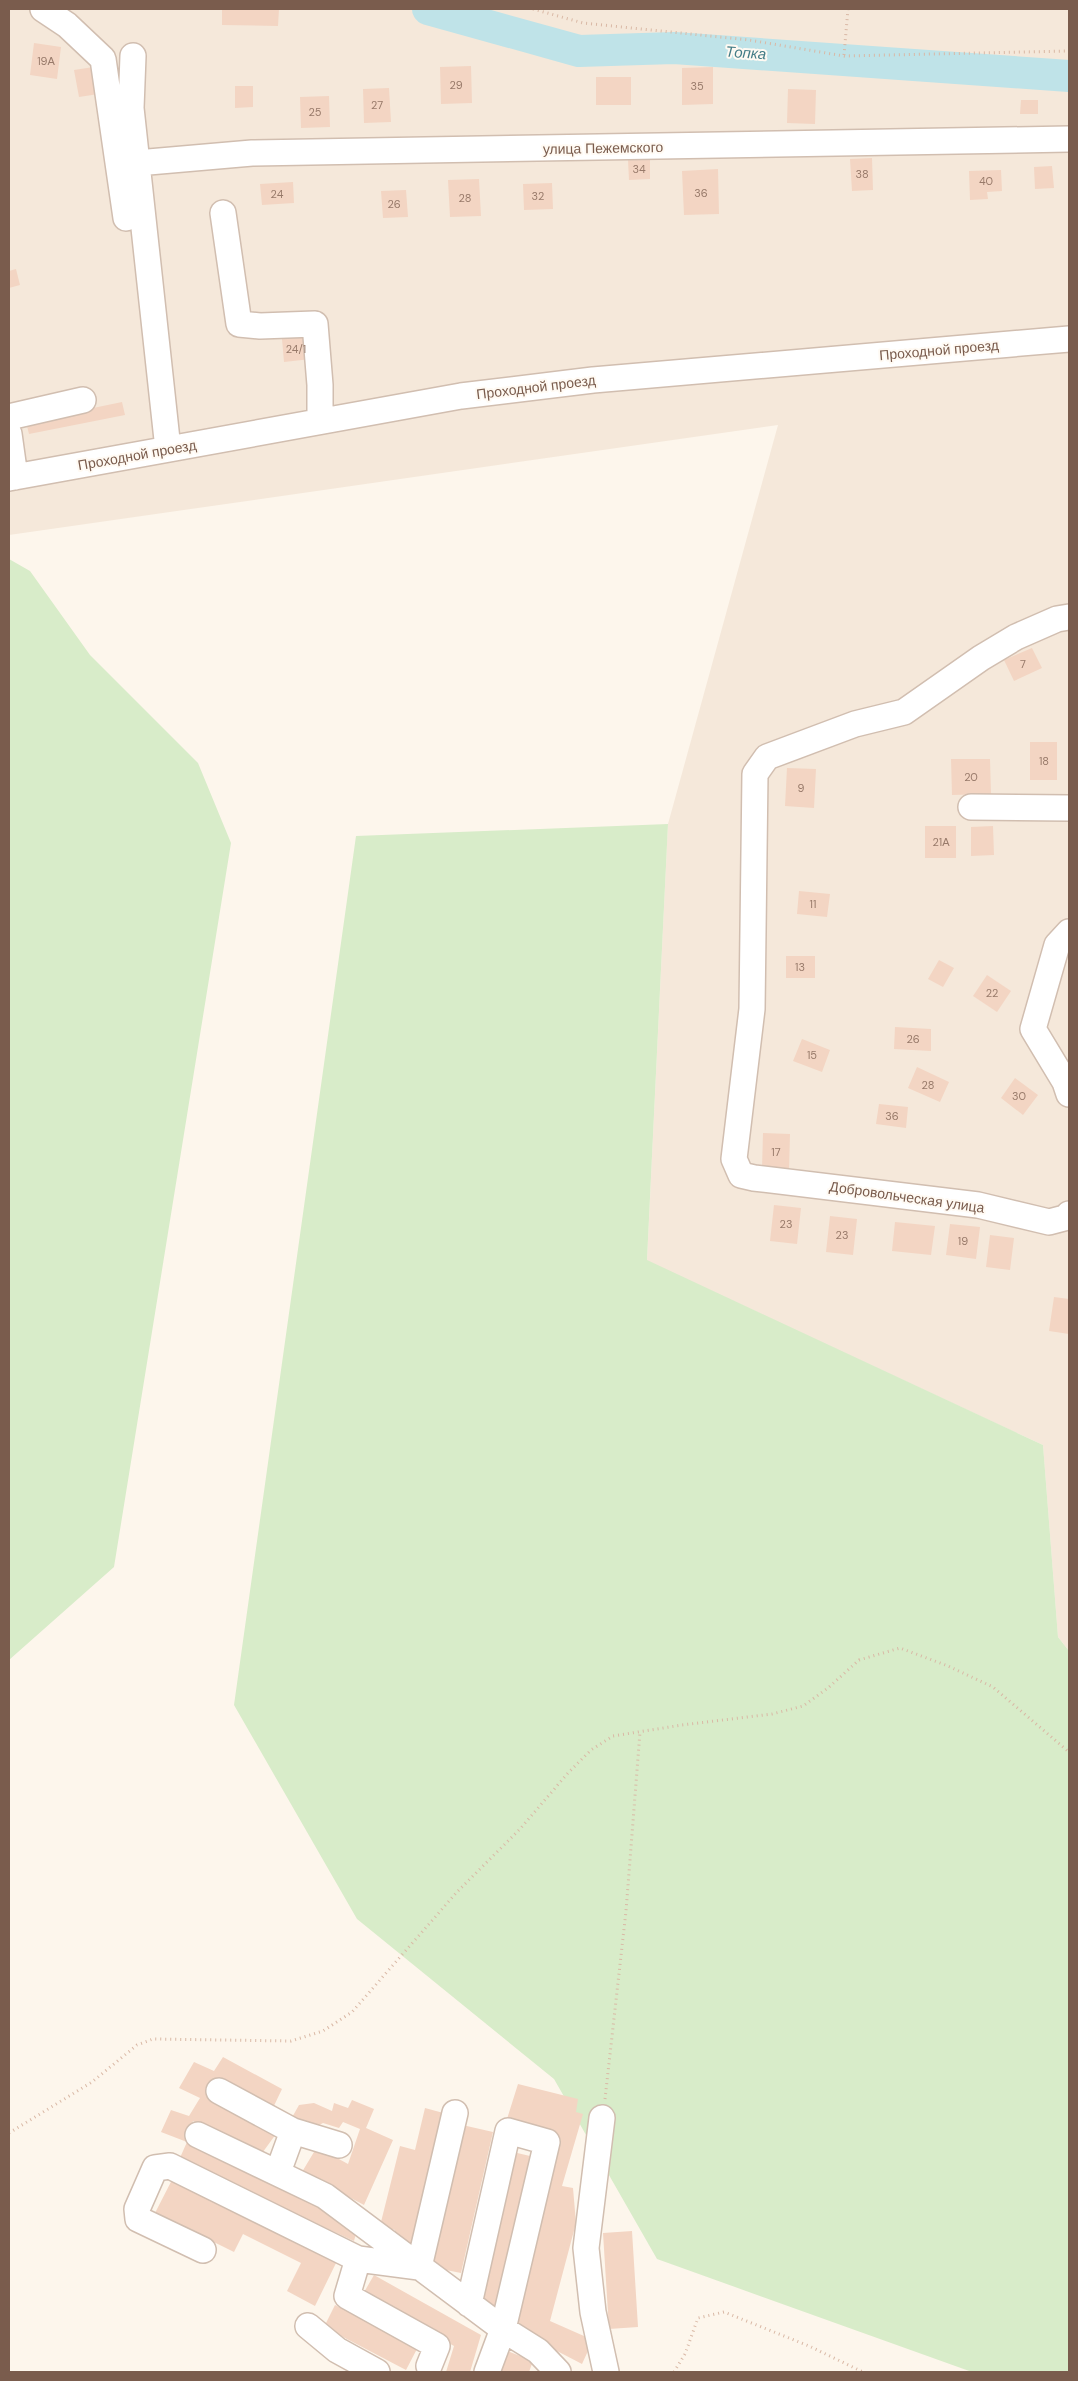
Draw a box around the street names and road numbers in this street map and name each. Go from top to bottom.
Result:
street label: улица Пежемского [543,138,664,158]
street label: Проходной проезд [878,336,1000,364]
street label: Проходной проезд [475,371,597,403]
street label: Проходной проезд [76,436,198,474]
street label: Добровольческая улица [828,1177,986,1217]

